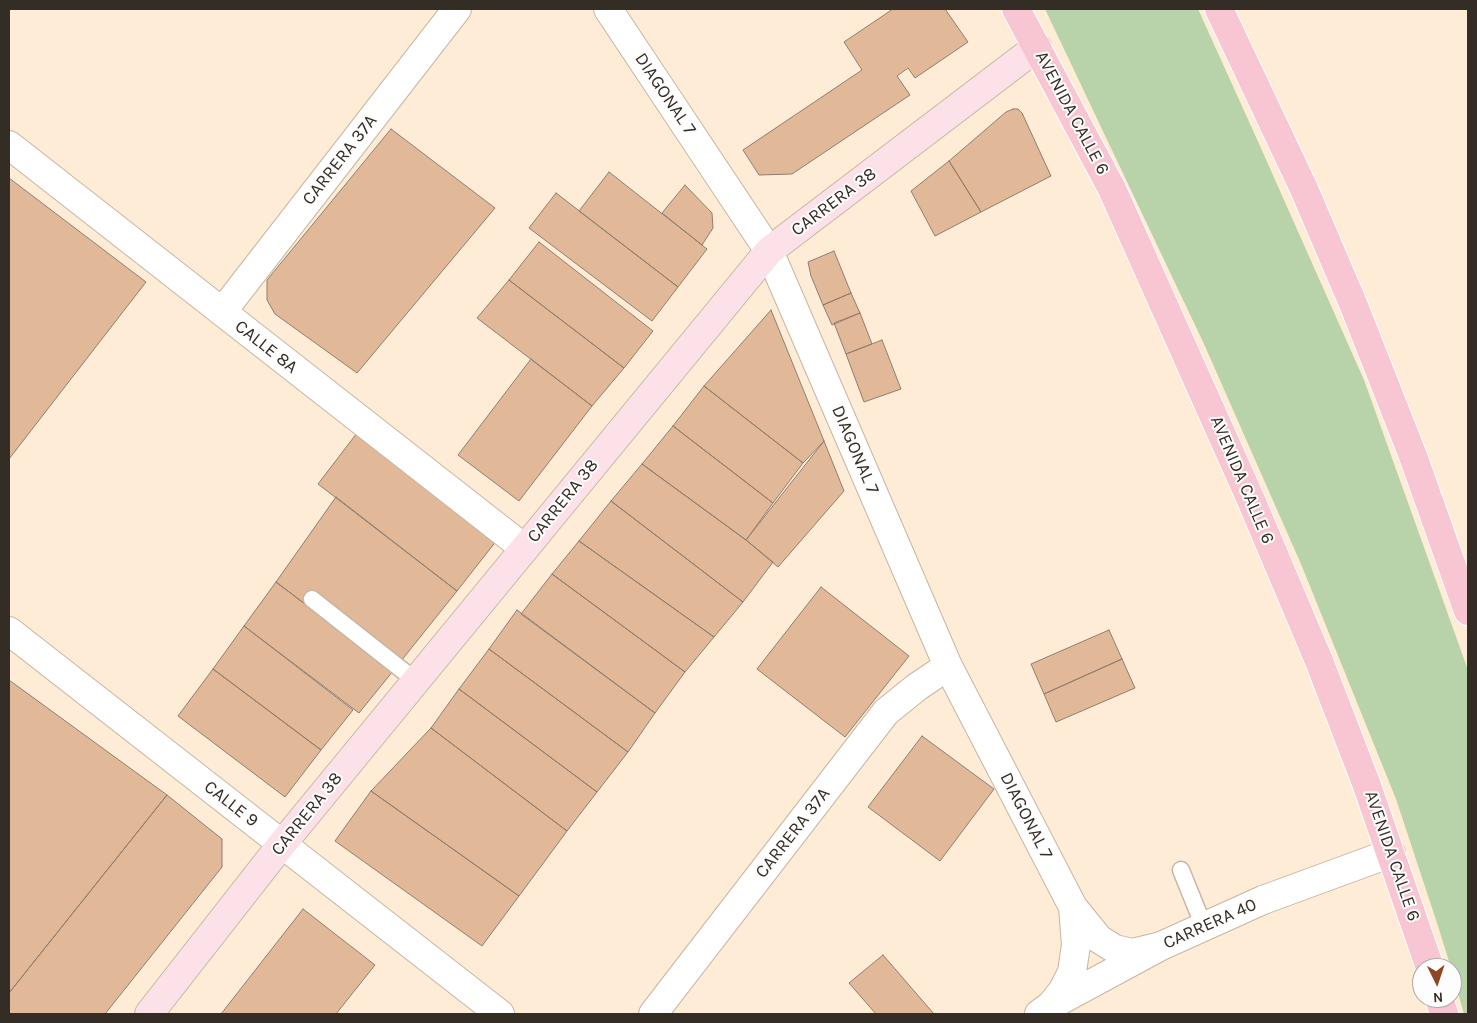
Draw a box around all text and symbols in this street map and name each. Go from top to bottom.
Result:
street label: AVENIDA CALLE 6 [1030,48,1114,178]
street label: DIAGONAL 7 [630,49,700,139]
street label: CARRERA 37A [298,111,382,209]
street label: CARRERA 38 [787,163,881,241]
street label: CALLE 8A [230,316,302,378]
street label: DIAGONAL 7 [827,402,883,498]
street label: AVENIDA CALLE 6 [1205,413,1279,547]
street label: CARRERA 38 [523,455,603,547]
street label: CARRERA 38 [267,768,347,860]
street label: DIAGONAL 7 [995,769,1057,863]
street label: CALLE 9 [200,776,262,832]
street label: CARRERA 37A [751,784,835,882]
street label: AVENIDA CALLE 6 [1360,788,1424,924]
street label: CARRERA 40 [1160,894,1260,954]
north arrow [1412,958,1462,1008]
text: N [1432,989,1444,1006]

